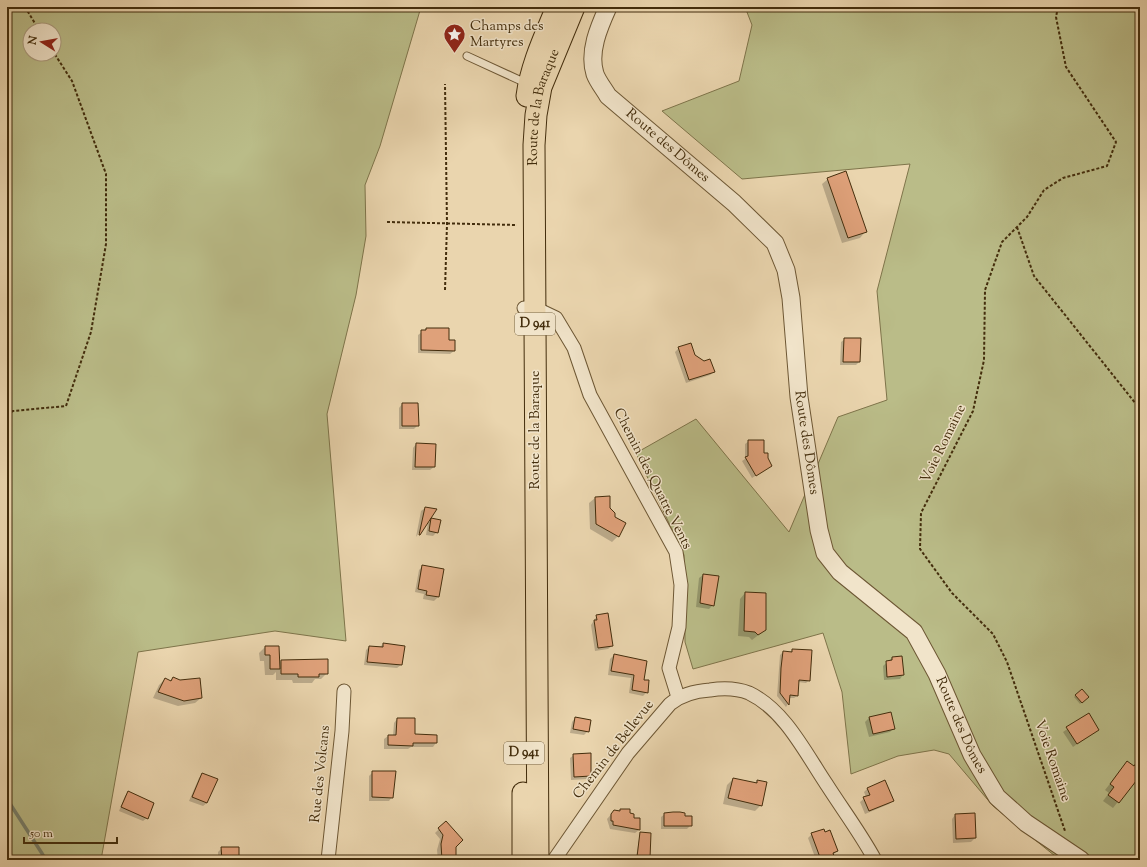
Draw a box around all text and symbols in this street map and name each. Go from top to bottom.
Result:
place label: Champs des Martyres [470,17,543,53]
north arrow [22,22,62,62]
place icon: Champs des Martyres [442,22,468,55]
text: N [24,34,42,47]
street label: Route de la Baraque [524,46,566,166]
street label: Route des Dômes [621,105,714,188]
road number: D 941 [515,313,555,335]
street label: Route de la Baraque [526,370,546,490]
street label: Route des Dômes [789,390,824,496]
street label: Voie Romaine [916,401,972,487]
street label: Chemin des Quatre Vents [608,405,696,553]
street label: Route des Dômes [929,674,991,778]
street label: Chemin de Bellevue [569,696,659,804]
street label: Voie Romaine [1029,718,1075,804]
street label: Rue des Volcans [306,724,336,824]
road number: D 941 [504,742,544,764]
scale bar [24,819,117,845]
text: 50 m [29,825,53,843]

